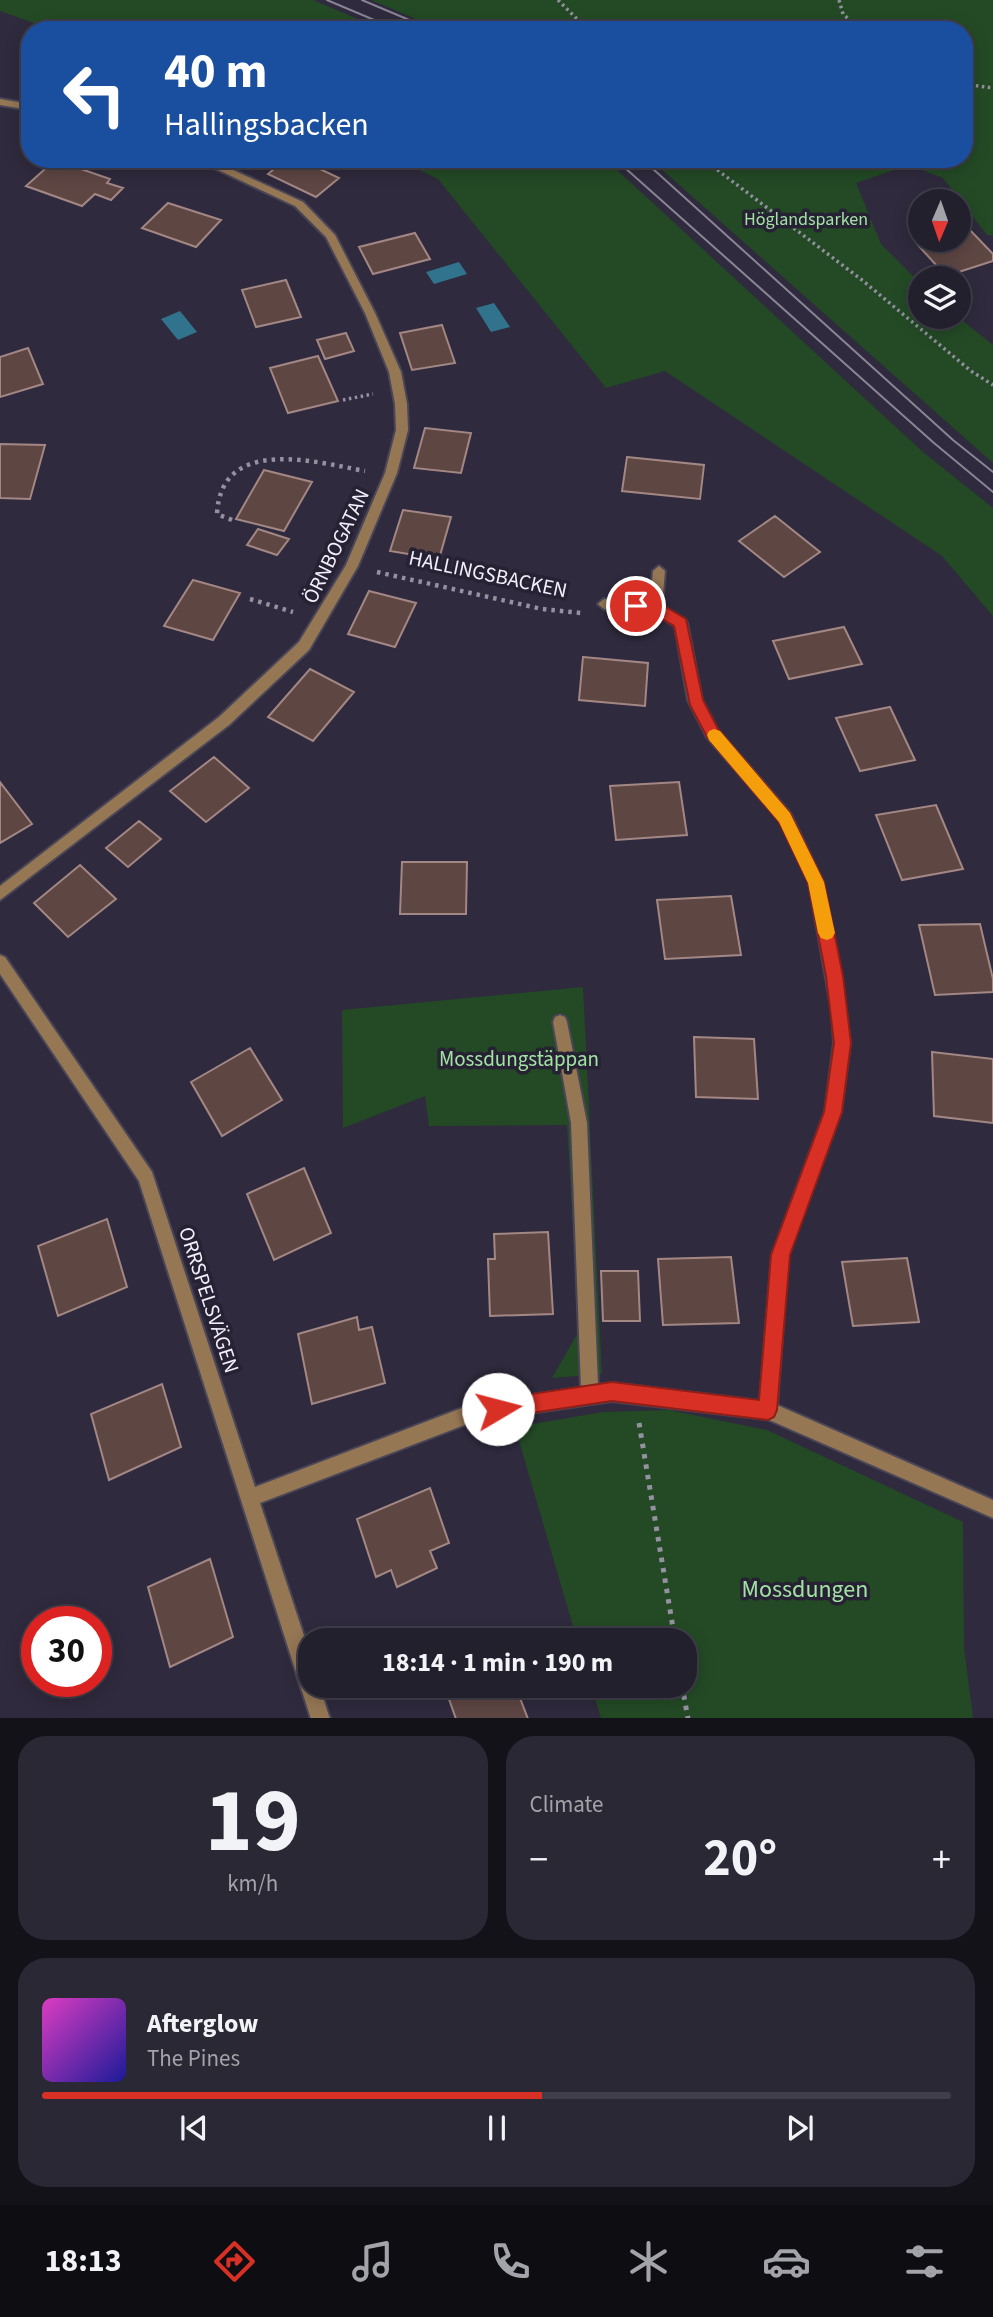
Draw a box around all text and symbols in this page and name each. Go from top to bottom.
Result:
text: 40 m [164,37,268,107]
icon: left [49,49,140,140]
text: Hallingsbacken [164,102,369,148]
north arrow [908,189,971,252]
map controls [908,189,971,329]
park label: Höglandsparken [744,207,868,232]
button: layers [908,266,971,329]
street label: ÖRNBOGATAN [295,484,377,608]
street label: HALLINGSBACKEN [406,543,570,605]
pin [606,576,666,636]
icon: arrive [617,587,655,625]
park label: Mossdungstäppan [439,1044,599,1074]
street label: ORRSPELSVÄGEN [171,1223,247,1377]
position arrow [461,1372,535,1446]
park label: Mossdungen [742,1572,868,1607]
speed limit sign: 30 [21,1606,112,1697]
text: 18:14 · 1 min · 190 m [382,1644,613,1681]
text: 19 [205,1757,301,1886]
text: Climate [530,1788,603,1821]
text: 20° [703,1822,777,1896]
text: − [530,1833,548,1887]
text: + [932,1833,951,1887]
text: km/h [227,1867,278,1900]
text: Afterglow [147,2005,258,2042]
text: The Pines [147,2042,240,2075]
icon: previous [175,2109,213,2147]
icon: pause [478,2109,516,2147]
icon: next [781,2109,819,2147]
icon: directions [210,2237,259,2286]
icon: music [348,2237,397,2286]
icon: phone [486,2237,535,2286]
icon: climate [624,2237,673,2286]
icon: car [762,2237,811,2286]
icon: filters [900,2237,949,2286]
text: 18:13 [44,2238,122,2284]

